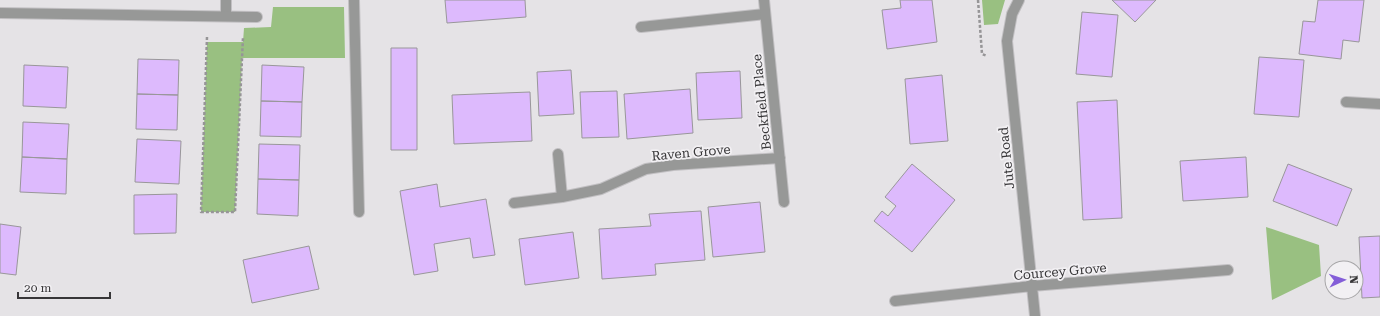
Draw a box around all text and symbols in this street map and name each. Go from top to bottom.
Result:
street label: Beckfield Place [749,53,774,151]
street label: Jute Road [996,126,1017,190]
street label: Raven Grove [651,142,731,163]
street label: Courcey Grove [1013,260,1107,283]
north arrow [1324,260,1364,300]
scale bar [18,274,110,300]
text: N [1347,275,1360,285]
text: 20 m [24,281,51,295]

